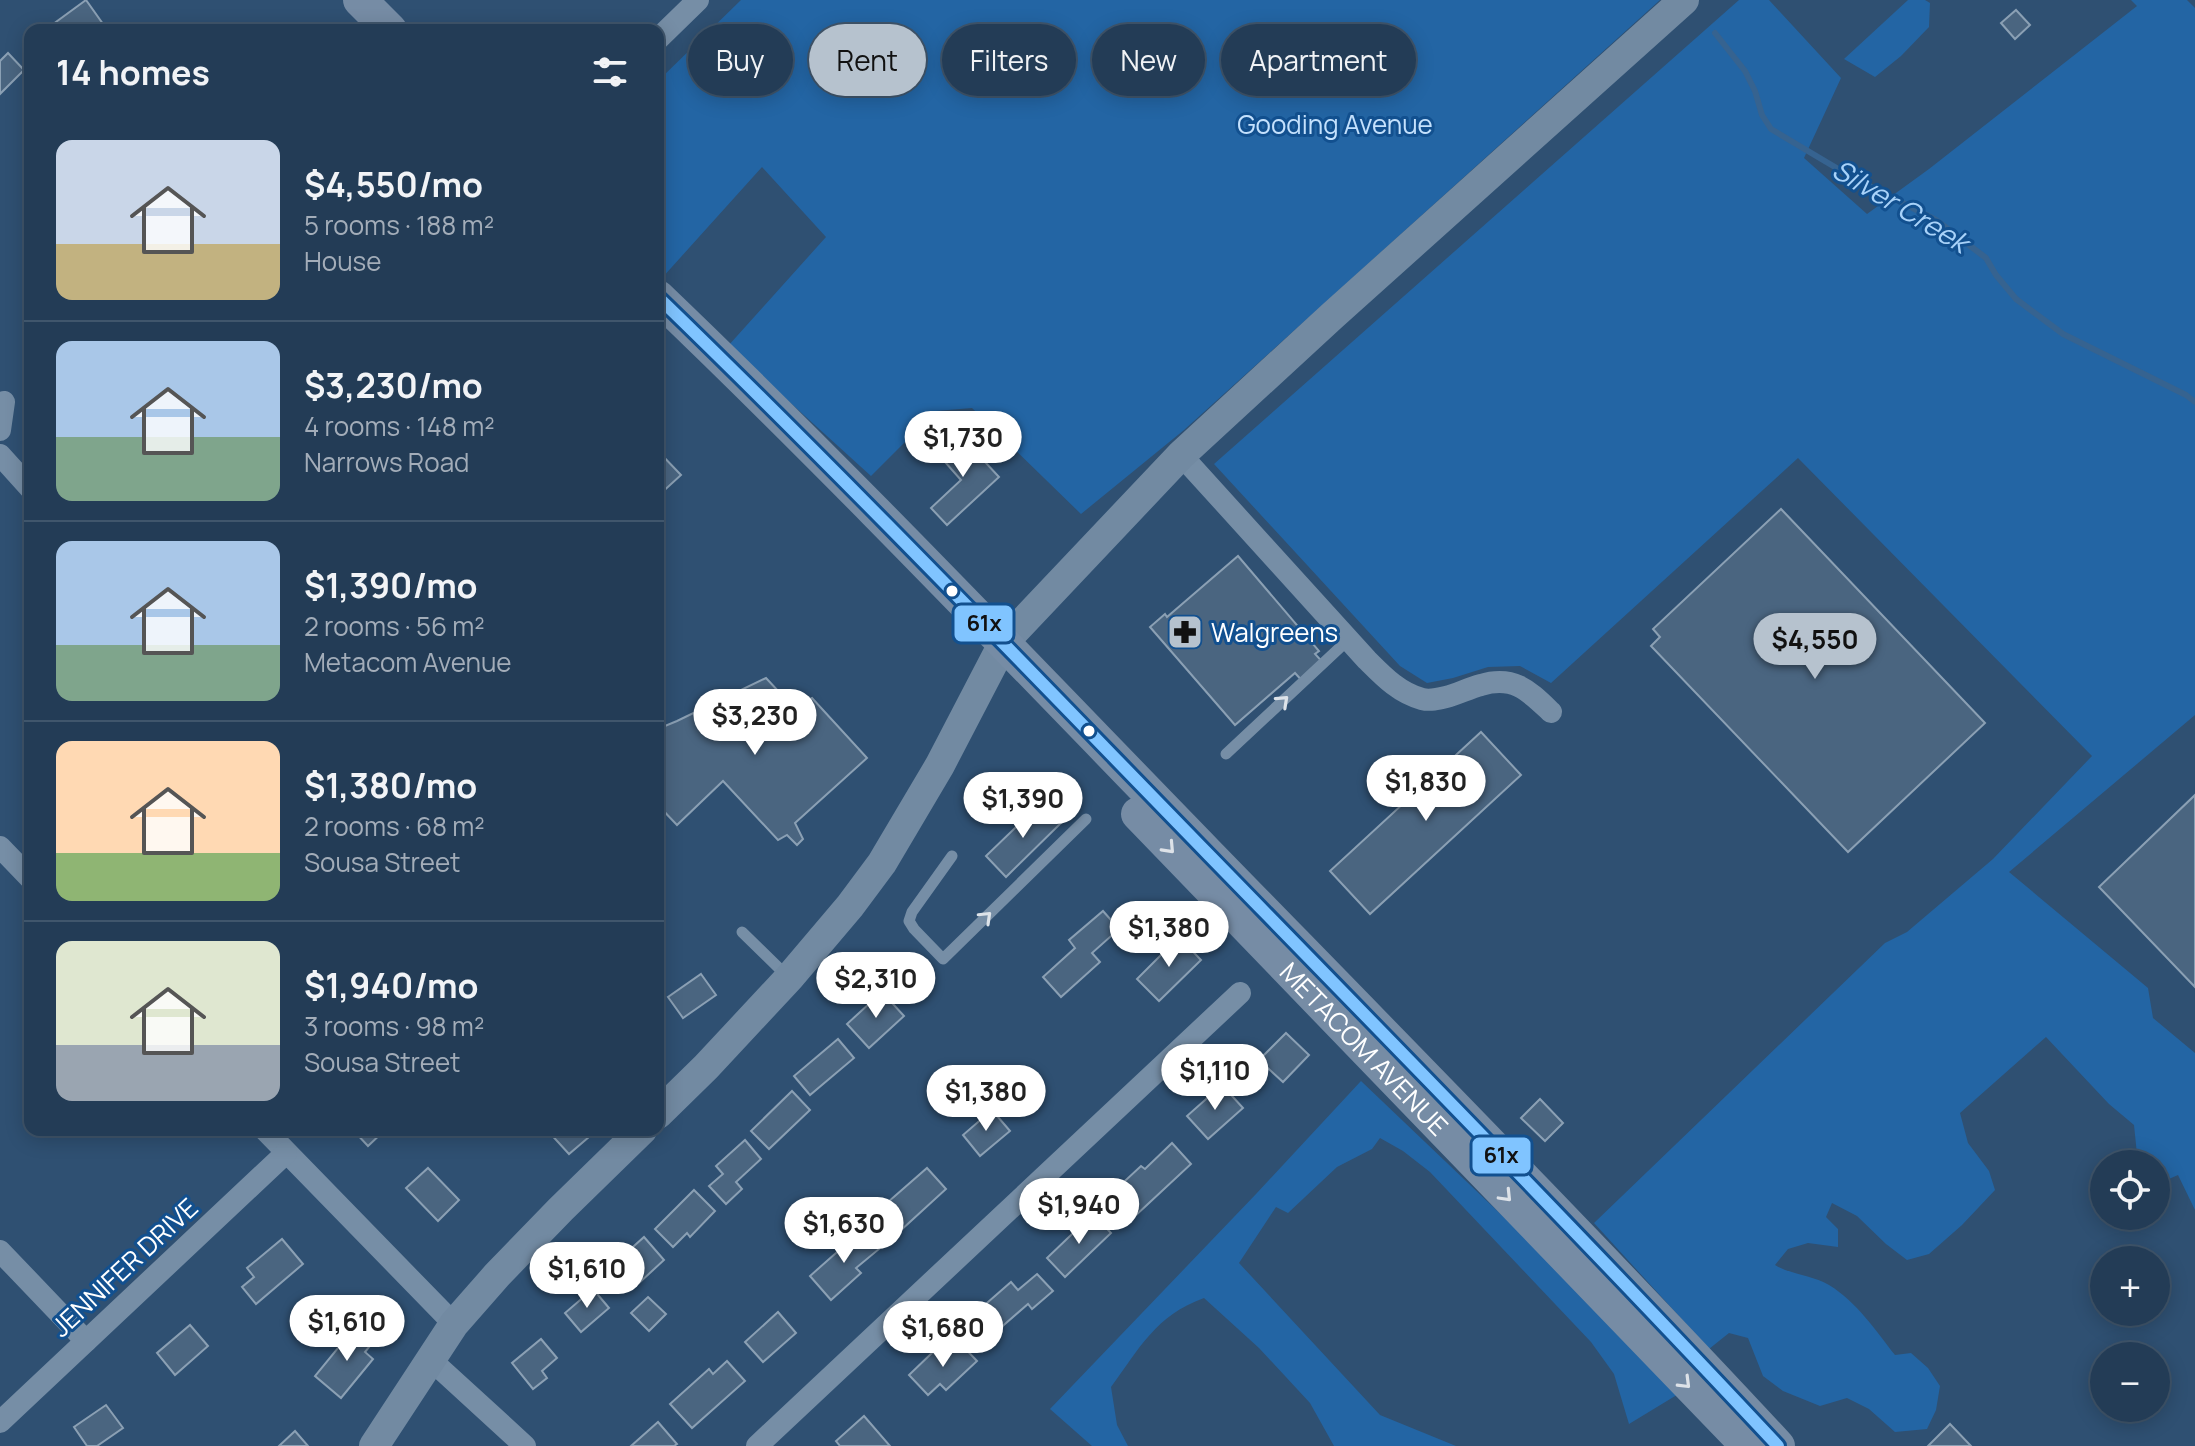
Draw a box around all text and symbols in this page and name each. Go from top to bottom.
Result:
chip: Buy [688,24,793,96]
chip: Rent [809,24,926,96]
chip: Filters [942,24,1076,96]
chip: New [1092,24,1205,96]
chip: Apartment [1221,24,1416,96]
text: 14 homes [56,49,210,95]
icon: filters [588,50,632,94]
park label: Gooding Avenue [1237,106,1433,142]
water label: Silver Creek [1826,149,1980,263]
text: $4,550/mo [304,161,483,207]
icon: home [120,172,216,268]
text: 5 rooms · 188 m² [304,207,494,243]
text: House [304,243,381,279]
text: $3,230/mo [304,362,483,408]
icon: home [120,373,216,469]
text: 4 rooms · 148 m² [304,408,495,444]
pin: $1,730 [898,411,1028,479]
text: $1,730 [923,419,1003,455]
text: Narrows Road [304,444,470,480]
text: $1,390/mo [304,562,477,608]
icon: home [120,573,216,669]
unlabelled marker [944,583,960,599]
line badge: 61x [953,604,1014,643]
text: 2 rooms · 56 m² [304,608,485,644]
text: 61x [966,608,1002,638]
pharmacy icon: Walgreens [1166,613,1204,651]
pin: $4,550 [1750,613,1880,681]
place label: Walgreens [1211,614,1338,650]
text: $4,550 [1771,621,1859,657]
text: Metacom Avenue [304,644,512,680]
pin: $3,230 [690,689,820,757]
one-way arrow [1274,695,1288,710]
text: $3,230 [711,697,799,733]
unlabelled marker [1081,723,1097,739]
pin: $1,830 [1361,755,1491,823]
text: $1,380/mo [304,762,477,808]
text: $1,830 [1385,763,1467,799]
pin: $1,390 [958,772,1088,840]
icon: home [120,773,216,869]
text: $1,390 [982,780,1064,816]
text: 2 rooms · 68 m² [304,808,485,844]
one-way arrow [1160,839,1175,853]
text: Sousa Street [304,844,461,880]
pin: $1,380 [1104,901,1234,969]
text: $1,380 [1128,909,1210,945]
one-way arrow [977,912,991,927]
pin: $2,310 [811,952,941,1020]
street label: METACOM AVENUE [1272,954,1457,1143]
text: $2,310 [834,960,918,996]
text: $1,940/mo [304,962,478,1008]
icon: home [120,973,216,1069]
text: 3 rooms · 98 m² [304,1008,484,1044]
text: Sousa Street [304,1044,461,1080]
pin: $1,110 [1150,1044,1280,1112]
text: $1,110 [1179,1052,1251,1088]
pin: $1,380 [921,1065,1051,1133]
text: $1,380 [945,1073,1027,1109]
line badge: 61x [1471,1136,1532,1175]
text: 61x [1483,1140,1519,1170]
map controls [2090,1150,2170,1422]
button: locate [2090,1150,2170,1230]
pin: $1,940 [1014,1178,1144,1246]
text: $1,940 [1037,1186,1121,1222]
one-way arrow [1496,1187,1511,1201]
street label: JENNIFER DRIVE [43,1190,205,1344]
pin: $1,630 [779,1197,909,1265]
text: $1,630 [803,1205,885,1241]
pin: $1,610 [522,1242,652,1310]
button: + [2090,1246,2170,1326]
text: $1,610 [548,1250,626,1286]
pin: $1,610 [282,1295,412,1363]
pin: $1,680 [878,1301,1008,1369]
text: $1,610 [308,1303,386,1339]
text: $1,680 [901,1309,985,1345]
button: − [2090,1342,2170,1422]
one-way arrow [1676,1374,1691,1388]

